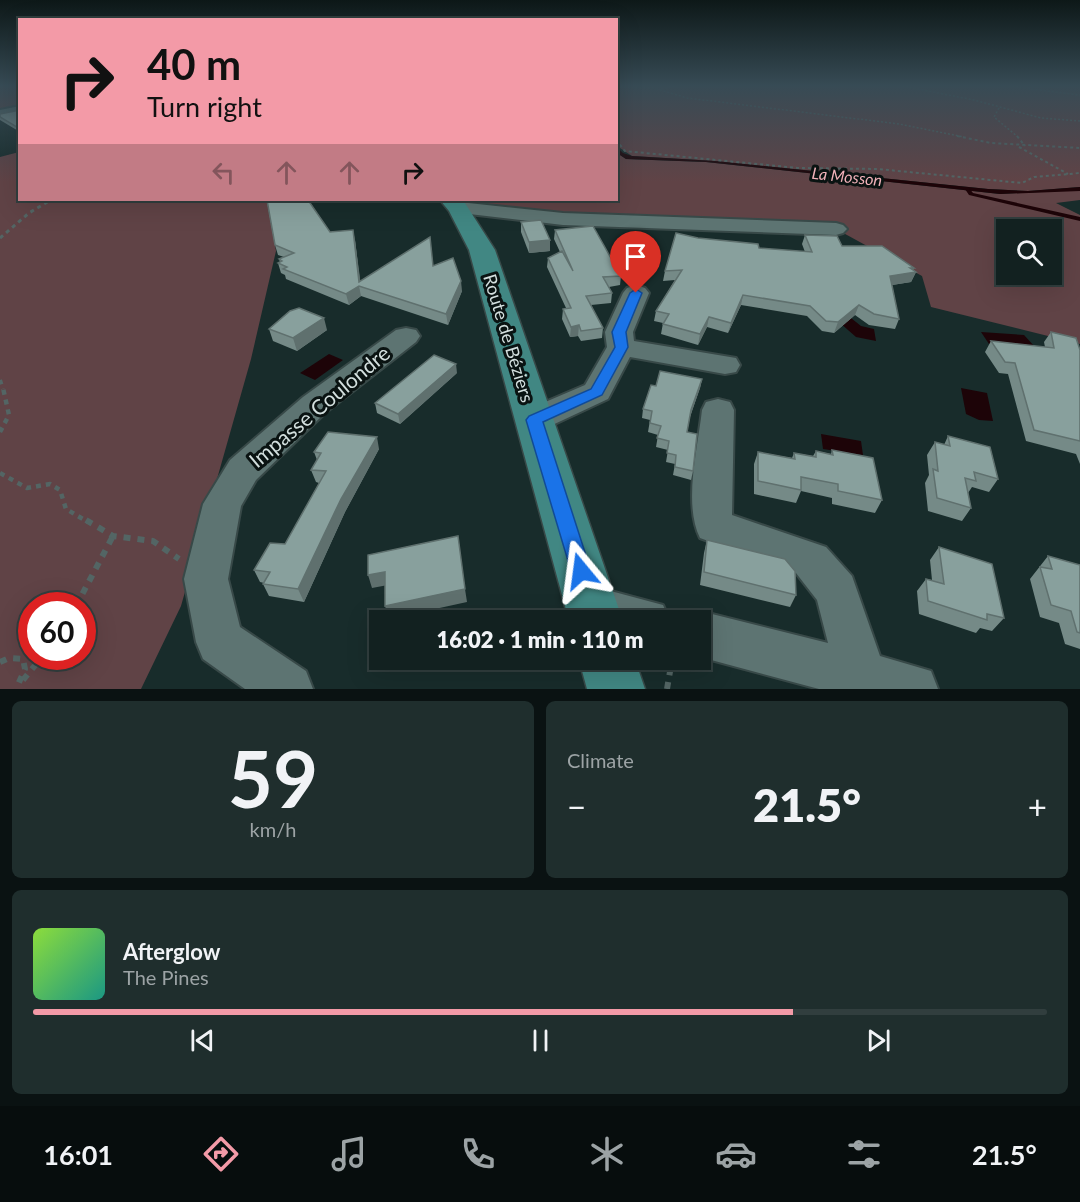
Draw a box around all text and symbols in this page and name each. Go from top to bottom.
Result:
text: 40 m [147,39,241,89]
icon: right [48,42,126,120]
text: Turn right [147,90,262,123]
icon: left [207,156,240,189]
icon: ahead [270,156,303,189]
icon: ahead [333,156,366,189]
icon: right [396,156,429,189]
water label: La Mosson [811,163,883,189]
map controls [996,219,1062,285]
button: search [996,219,1062,285]
pin [610,231,661,293]
icon: arrive [619,240,652,273]
street label: Route de Béziers [479,271,539,405]
street label: Impasse Coulondre [244,340,394,472]
position arrow [549,539,613,603]
speed limit sign: 60 [18,592,96,670]
text: 16:02 · 1 min · 110 m [437,626,643,653]
text: 59 [228,731,318,825]
text: Climate [567,748,634,772]
text: 21.5° [753,778,861,832]
text: − [567,786,586,826]
text: + [1028,786,1047,826]
text: km/h [250,817,296,841]
text: Afterglow [123,938,220,965]
text: The Pines [123,965,209,989]
icon: previous [186,1024,219,1057]
icon: pause [524,1024,557,1057]
icon: next [862,1024,895,1057]
icon: directions [200,1133,242,1175]
icon: music [328,1133,370,1175]
icon: phone [457,1133,499,1175]
icon: climate [586,1133,628,1175]
icon: car [715,1133,757,1175]
icon: filters [843,1133,885,1175]
text: 16:01 [43,1138,113,1171]
text: 21.5° [972,1138,1037,1171]

